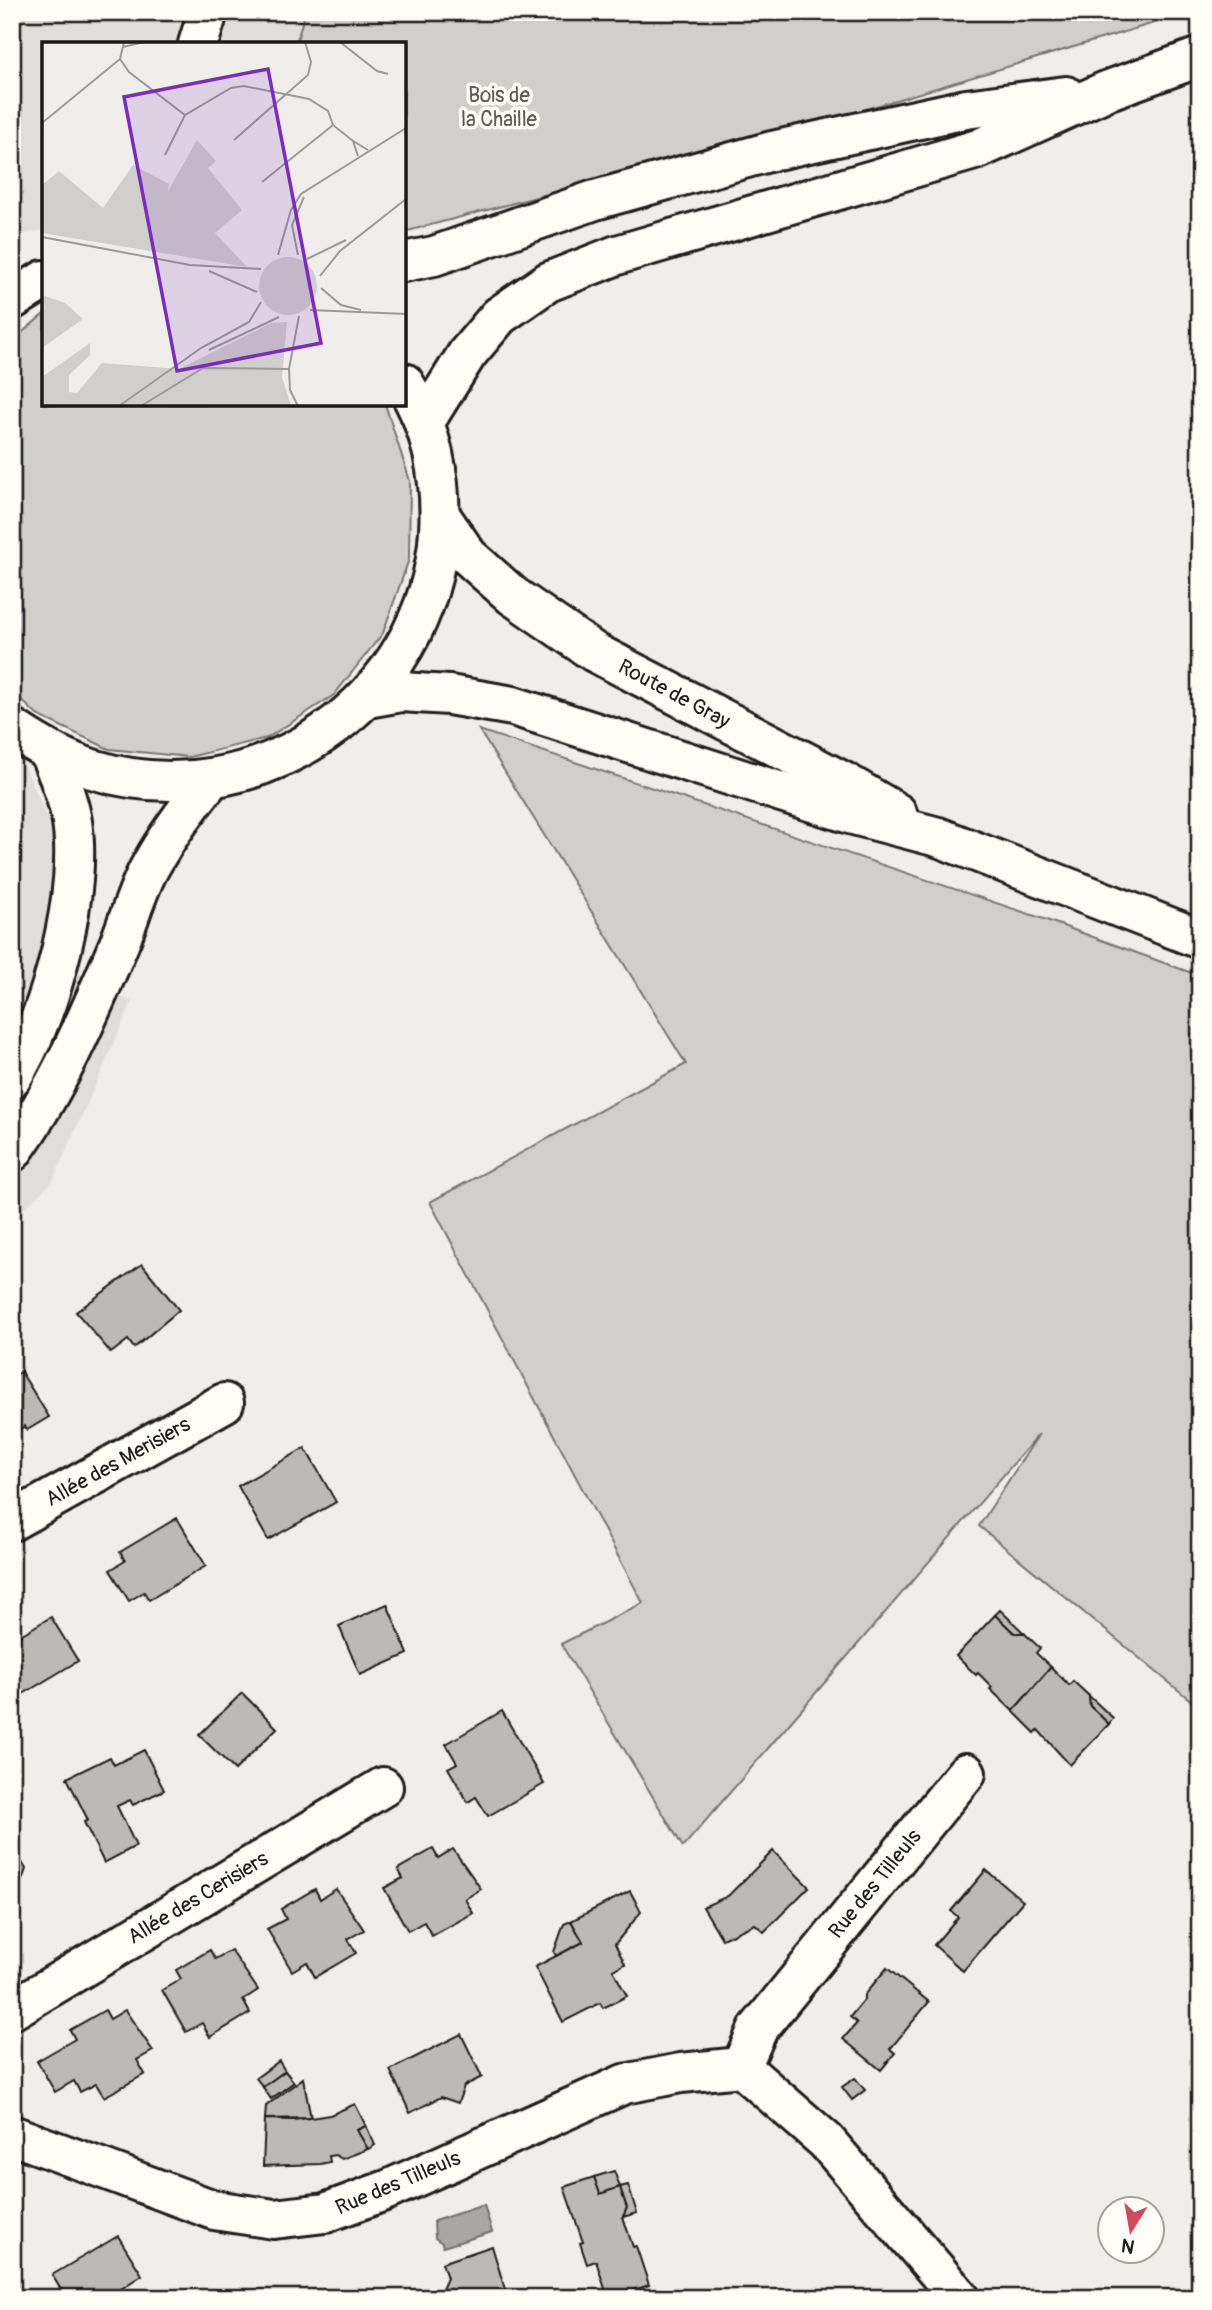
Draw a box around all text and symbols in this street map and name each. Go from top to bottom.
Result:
inset map [42,42,406,406]
park label: Bois de la Chaille [461,82,538,133]
street label: Route de Gray [613,653,735,735]
street label: Allée des Merisiers [41,1411,196,1513]
street label: Rue des Tilleuls [823,1823,928,1944]
street label: Allée des Cerisiers [123,1845,274,1951]
street label: Rue des Tilleuls [331,2144,465,2221]
north arrow [1096,2194,1166,2264]
text: N [1119,2233,1137,2259]

